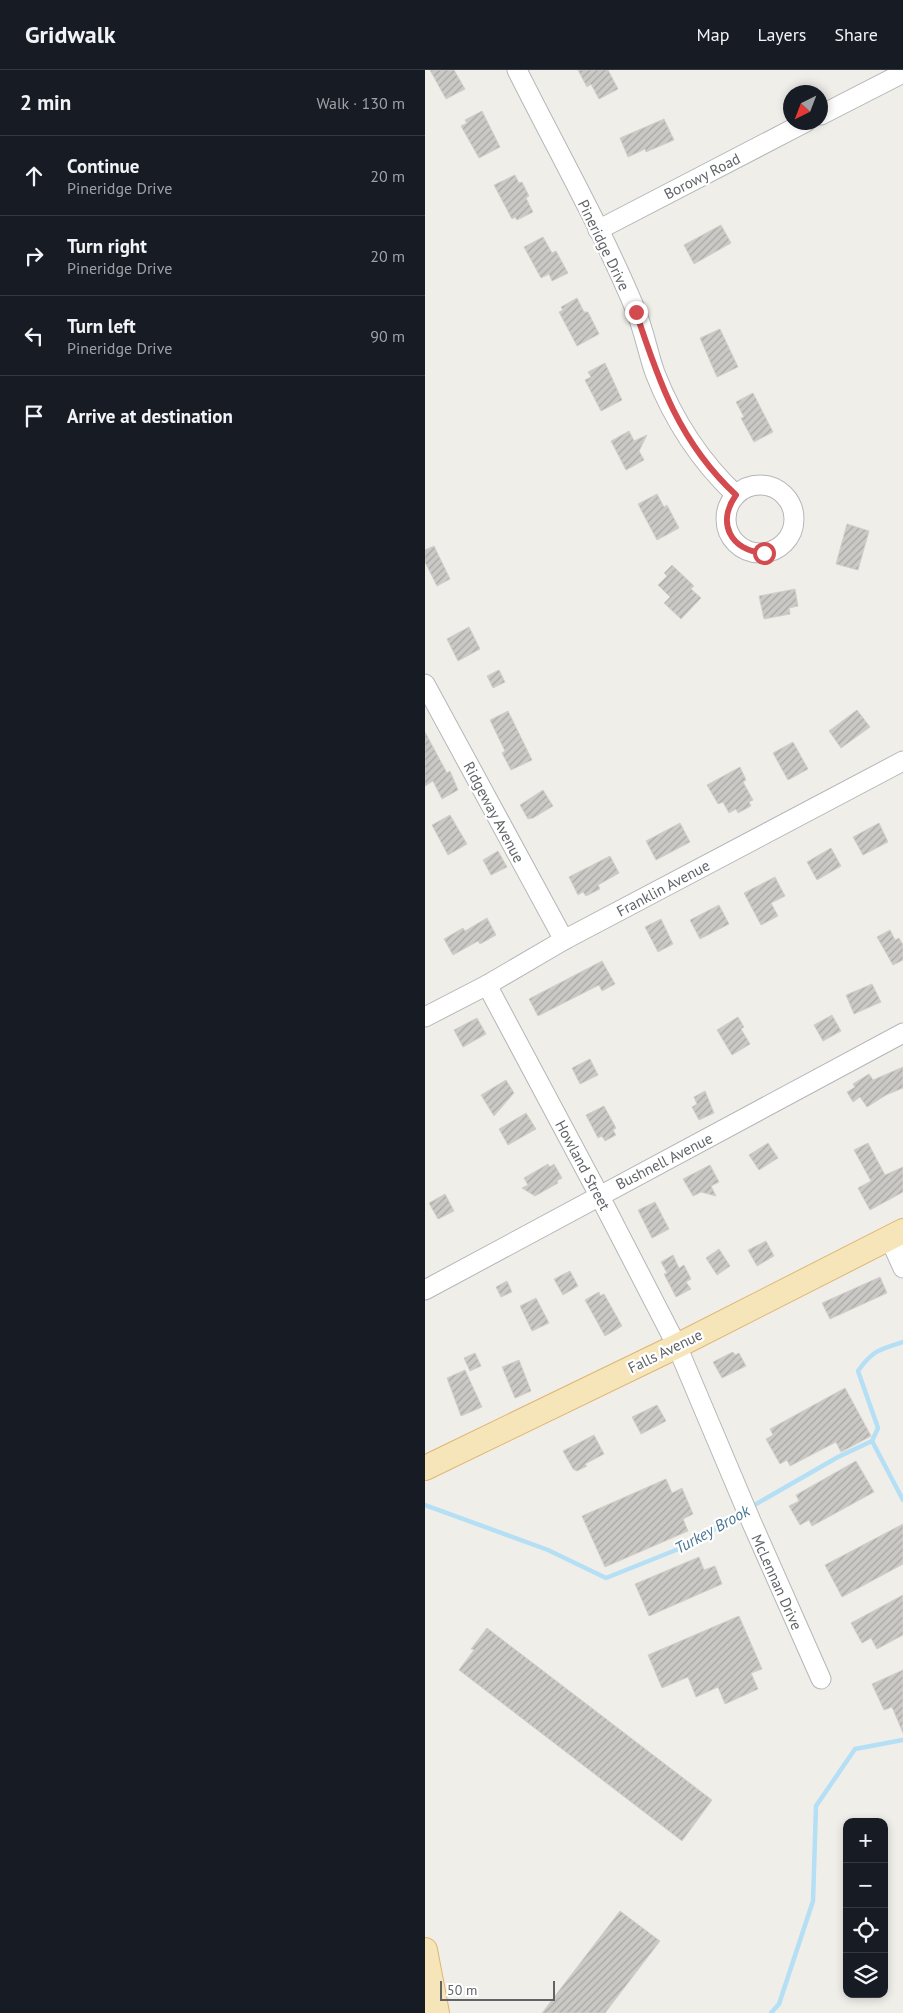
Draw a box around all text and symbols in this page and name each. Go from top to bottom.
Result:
text: Gridwalk [25,19,115,50]
text: Map [697,23,729,46]
text: Layers [757,23,806,46]
text: Share [834,23,878,46]
north arrow [783,85,828,130]
text: 2 min [20,89,71,116]
text: Walk · 130 m [316,93,405,113]
street label: Borowy Road [661,149,743,203]
text: Continue [67,154,139,178]
icon: ahead [20,162,48,190]
text: 20 m [370,166,405,186]
text: Pineridge Drive [67,178,172,198]
street label: Pineridge Drive [574,196,634,294]
text: Turn right [67,234,147,258]
icon: right [20,242,48,270]
text: 20 m [370,246,405,266]
text: Pineridge Drive [67,258,172,278]
route end [625,301,648,324]
text: Turn left [67,314,136,338]
icon: left [20,322,48,350]
text: 90 m [370,326,405,346]
text: Pineridge Drive [67,338,172,358]
icon: arrive [20,402,48,430]
text: Arrive at destination [67,404,233,428]
route start [753,542,776,565]
street label: Ridgeway Avenue [459,758,529,866]
street label: Franklin Avenue [613,856,713,920]
street label: Howland Street [551,1117,615,1213]
street label: Bushnell Avenue [612,1128,716,1194]
street label: Falls Avenue [625,1325,705,1377]
water label: Turkey Brook [671,1500,754,1558]
street label: McLennan Drive [747,1531,807,1633]
map controls [843,1818,888,1998]
button: + [843,1818,888,1863]
button: − [843,1863,888,1908]
button: locate [843,1908,888,1953]
button: layers [843,1953,888,1998]
scale bar [440,1978,555,2001]
text: 50 m [447,1981,477,1999]

